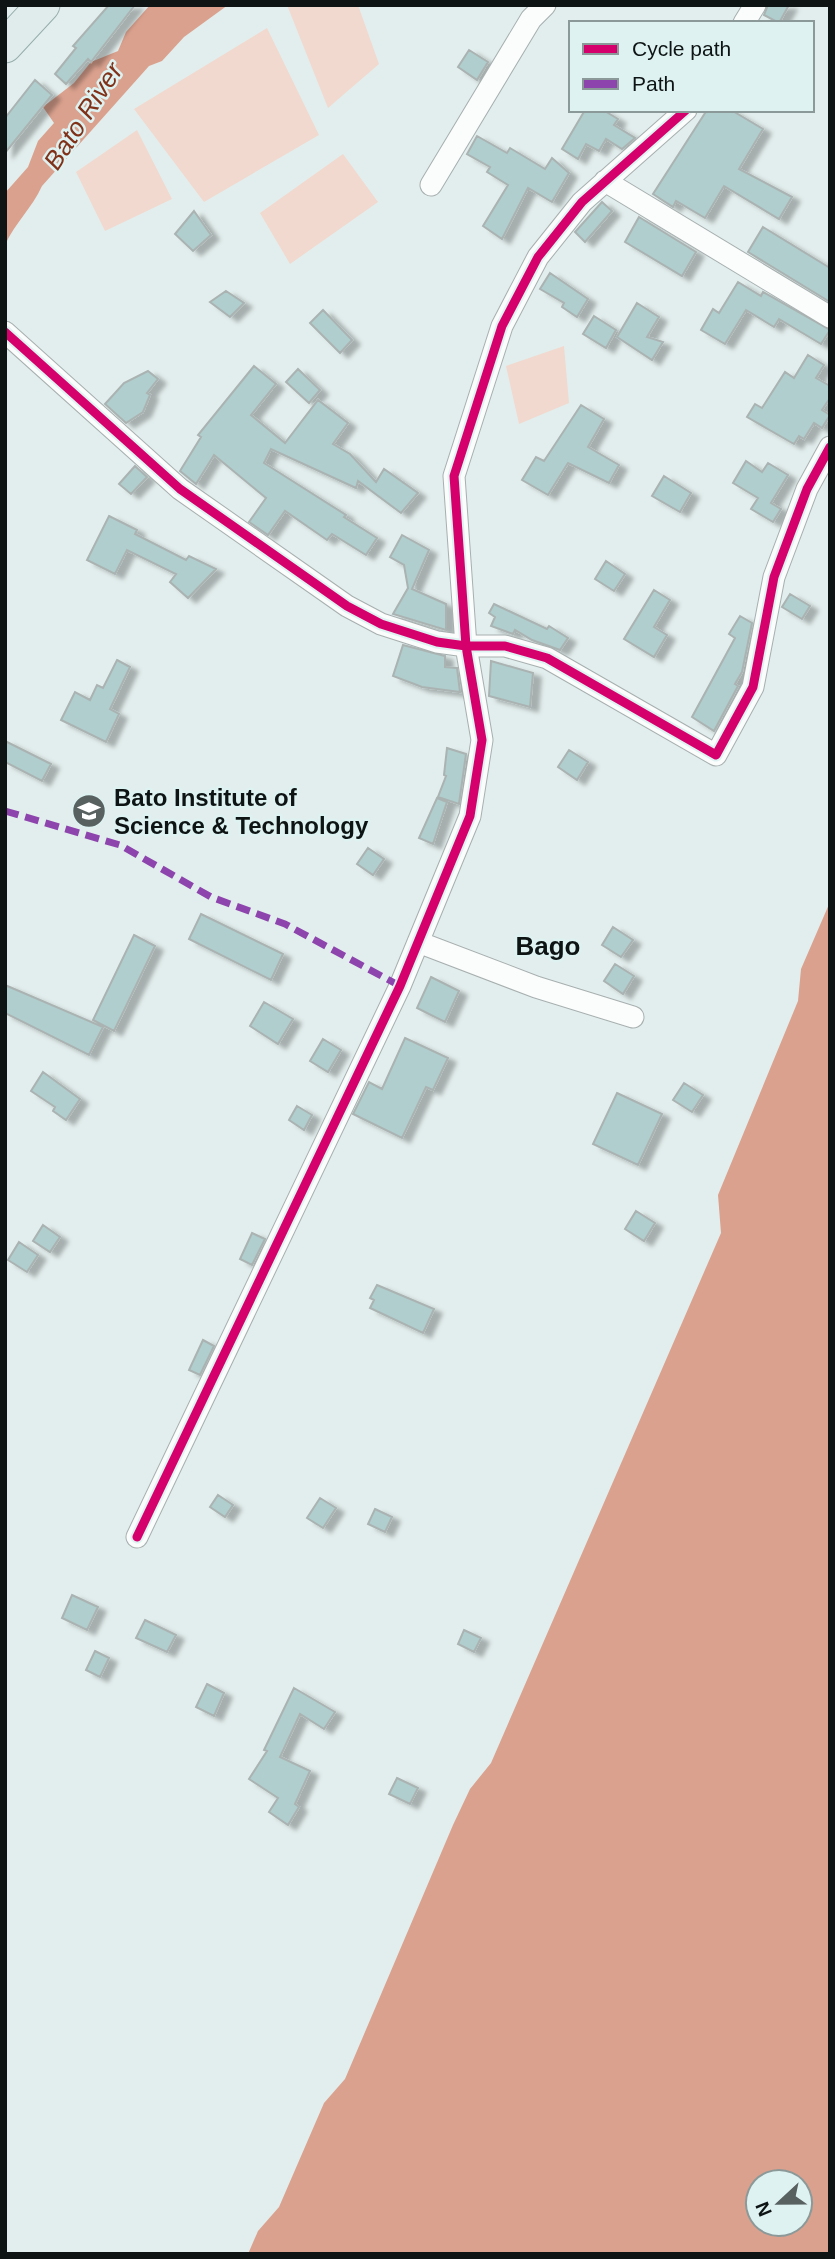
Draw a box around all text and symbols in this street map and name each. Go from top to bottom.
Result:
legend [569,21,814,112]
text: Cycle path [632,37,731,60]
water label: Bato River [37,56,129,175]
text: Path [632,72,675,95]
place label: Bato Institute of Science & Technology [114,784,369,839]
school or university icon: Bato Institute of Science & Technology [70,792,108,830]
district label: Bago [516,931,581,961]
north arrow [744,2168,814,2238]
text: N [751,2199,776,2219]

